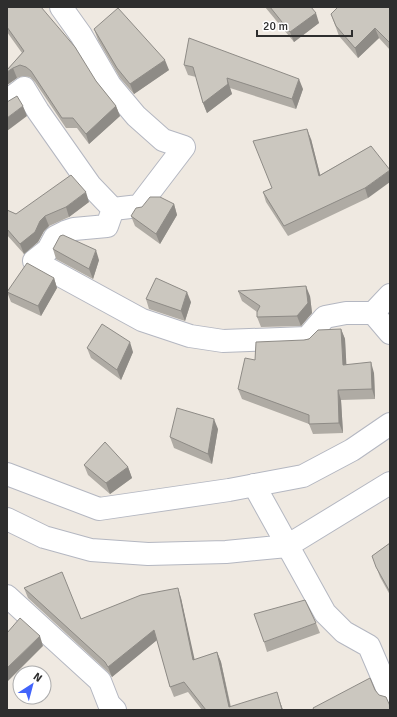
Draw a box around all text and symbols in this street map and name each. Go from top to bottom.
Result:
scale bar [257,12,352,38]
text: 20 m [263,19,288,34]
north arrow [12,665,52,705]
text: N [31,670,45,685]

